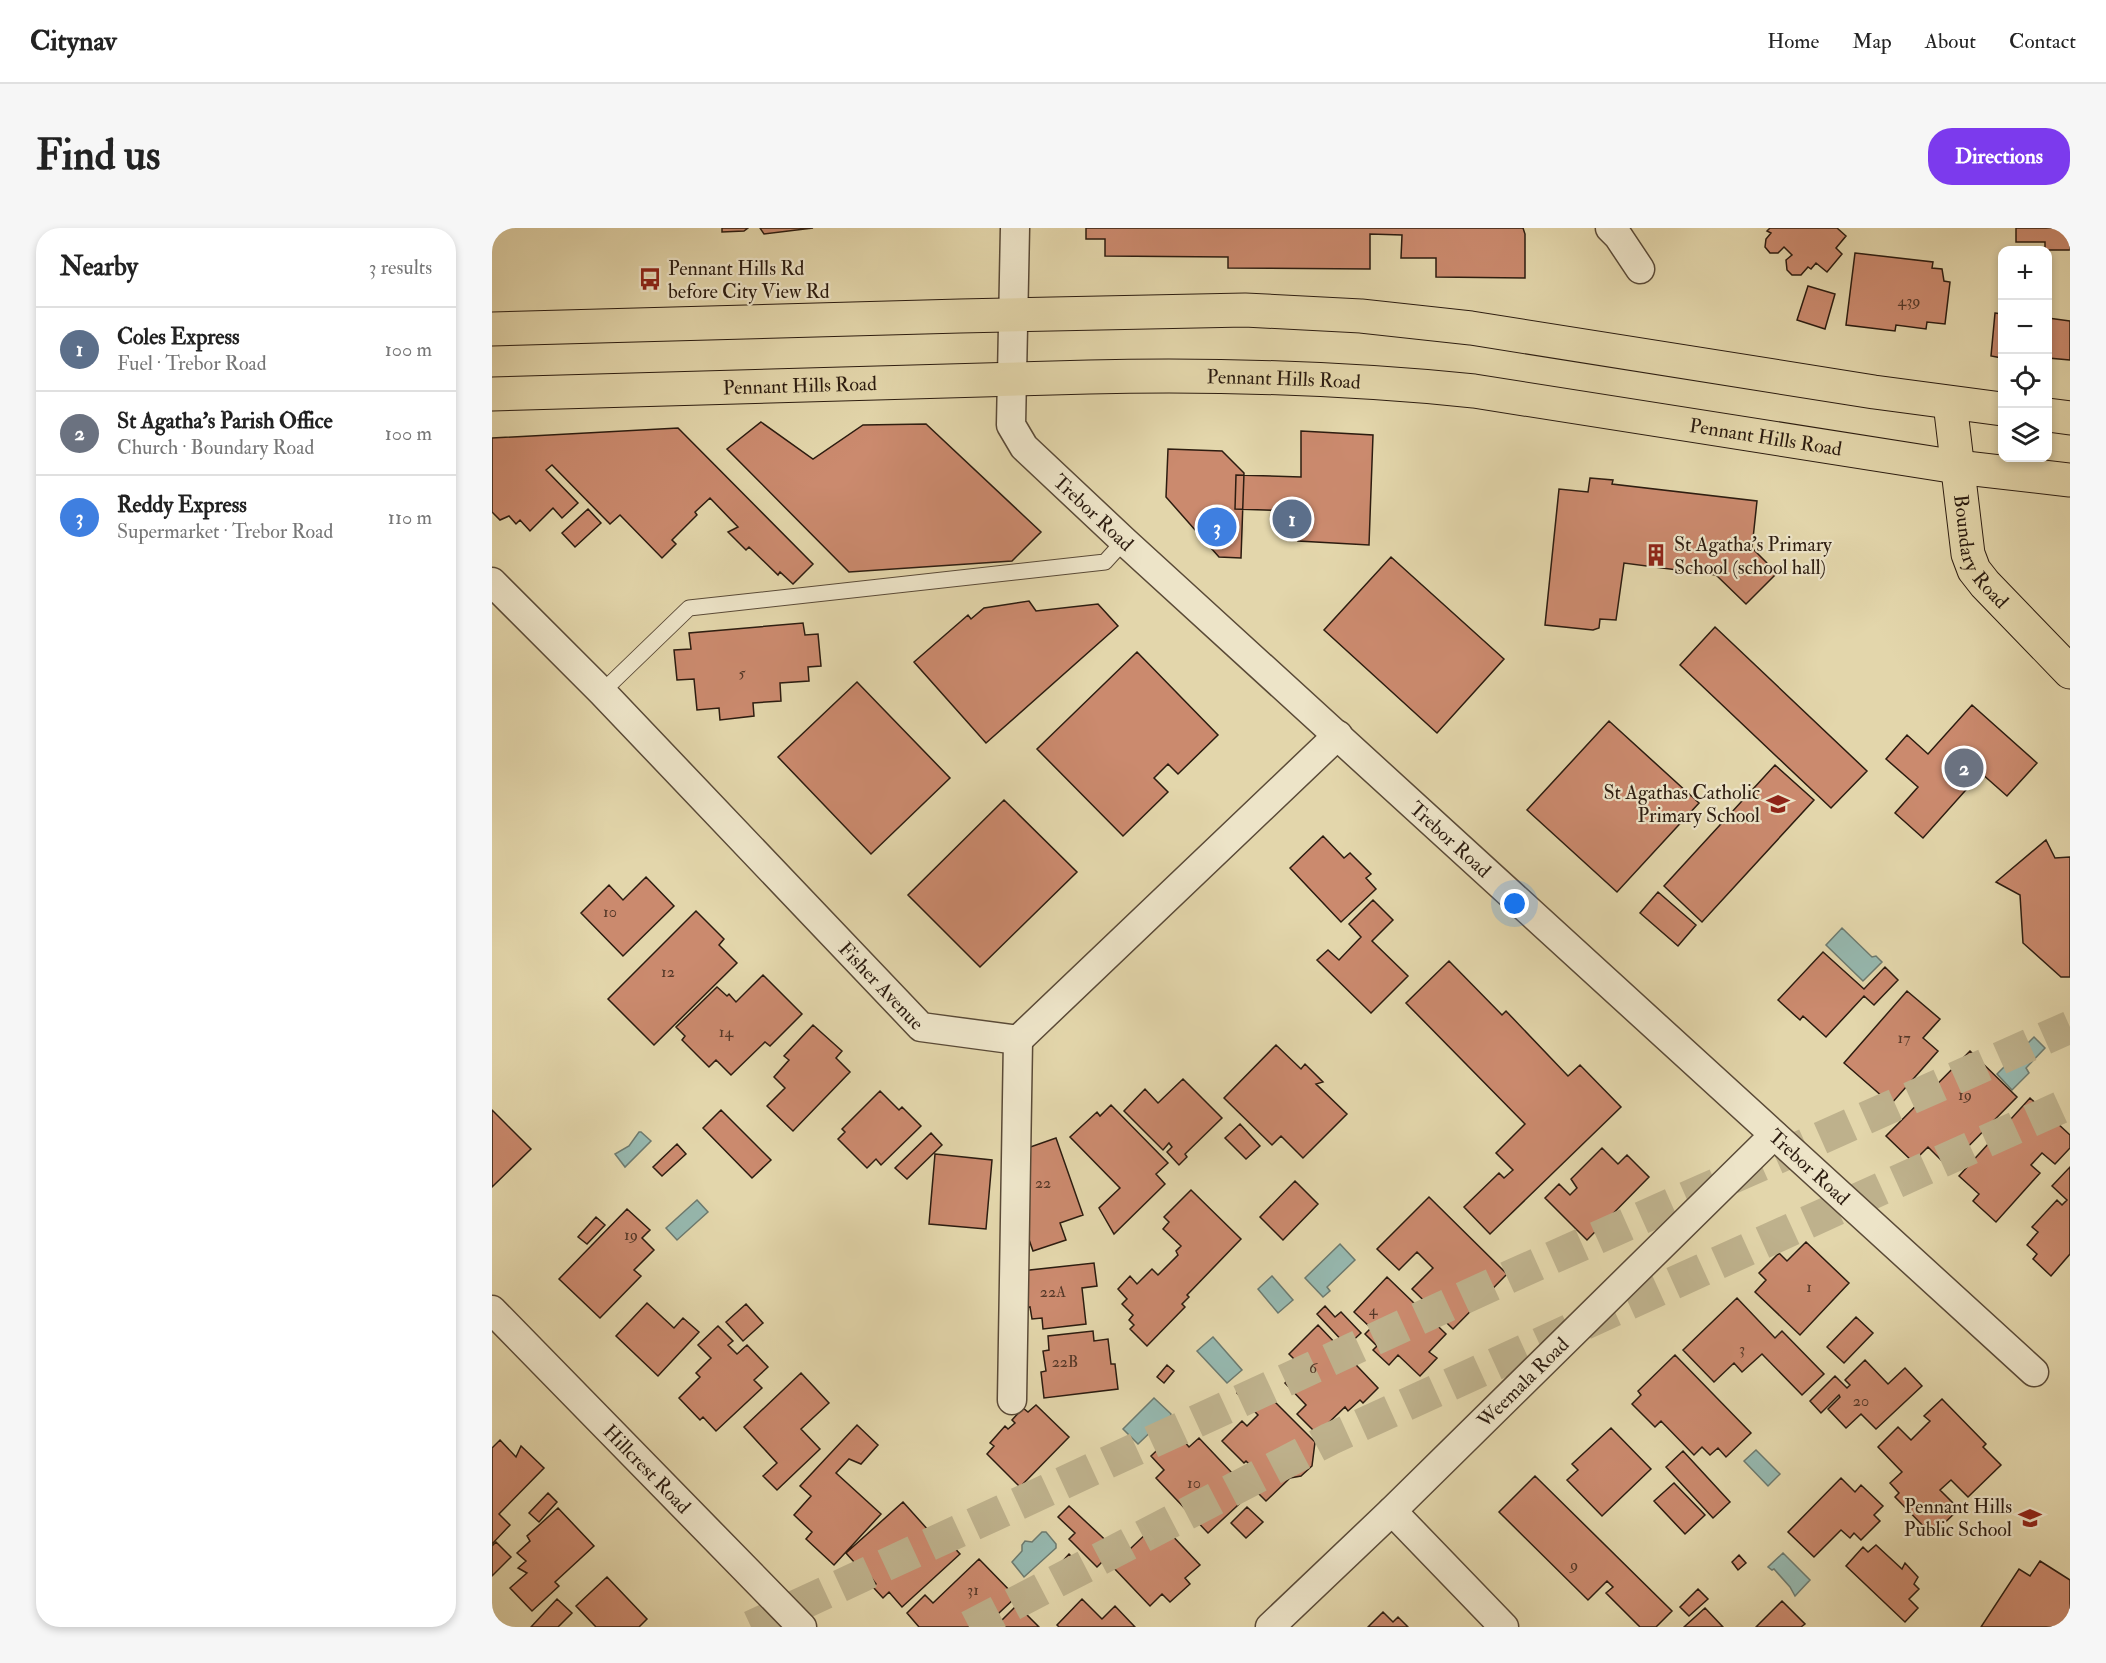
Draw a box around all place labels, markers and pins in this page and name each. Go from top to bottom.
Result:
place label: Pennant Hills Rd before City View Rd [668,256,830,304]
bus stop icon: Pennant Hills Rd before City View Rd [637,266,663,292]
pin: 1 [1272,496,1312,542]
pin: 3 [1198,504,1236,550]
place label: St Agatha's Primary School (school hall) [1674,532,1833,580]
building icon: St Agatha's Primary School (school hall) [1643,542,1669,568]
pin: 2 [1944,746,1984,790]
place label: St Agathas Catholic Primary School [1603,780,1760,828]
school or university icon: St Agathas Catholic Primary School [1765,791,1791,817]
place label: Pennant Hills Public School [1904,1494,2012,1542]
school or university icon: Pennant Hills Public School [2017,1505,2043,1531]

